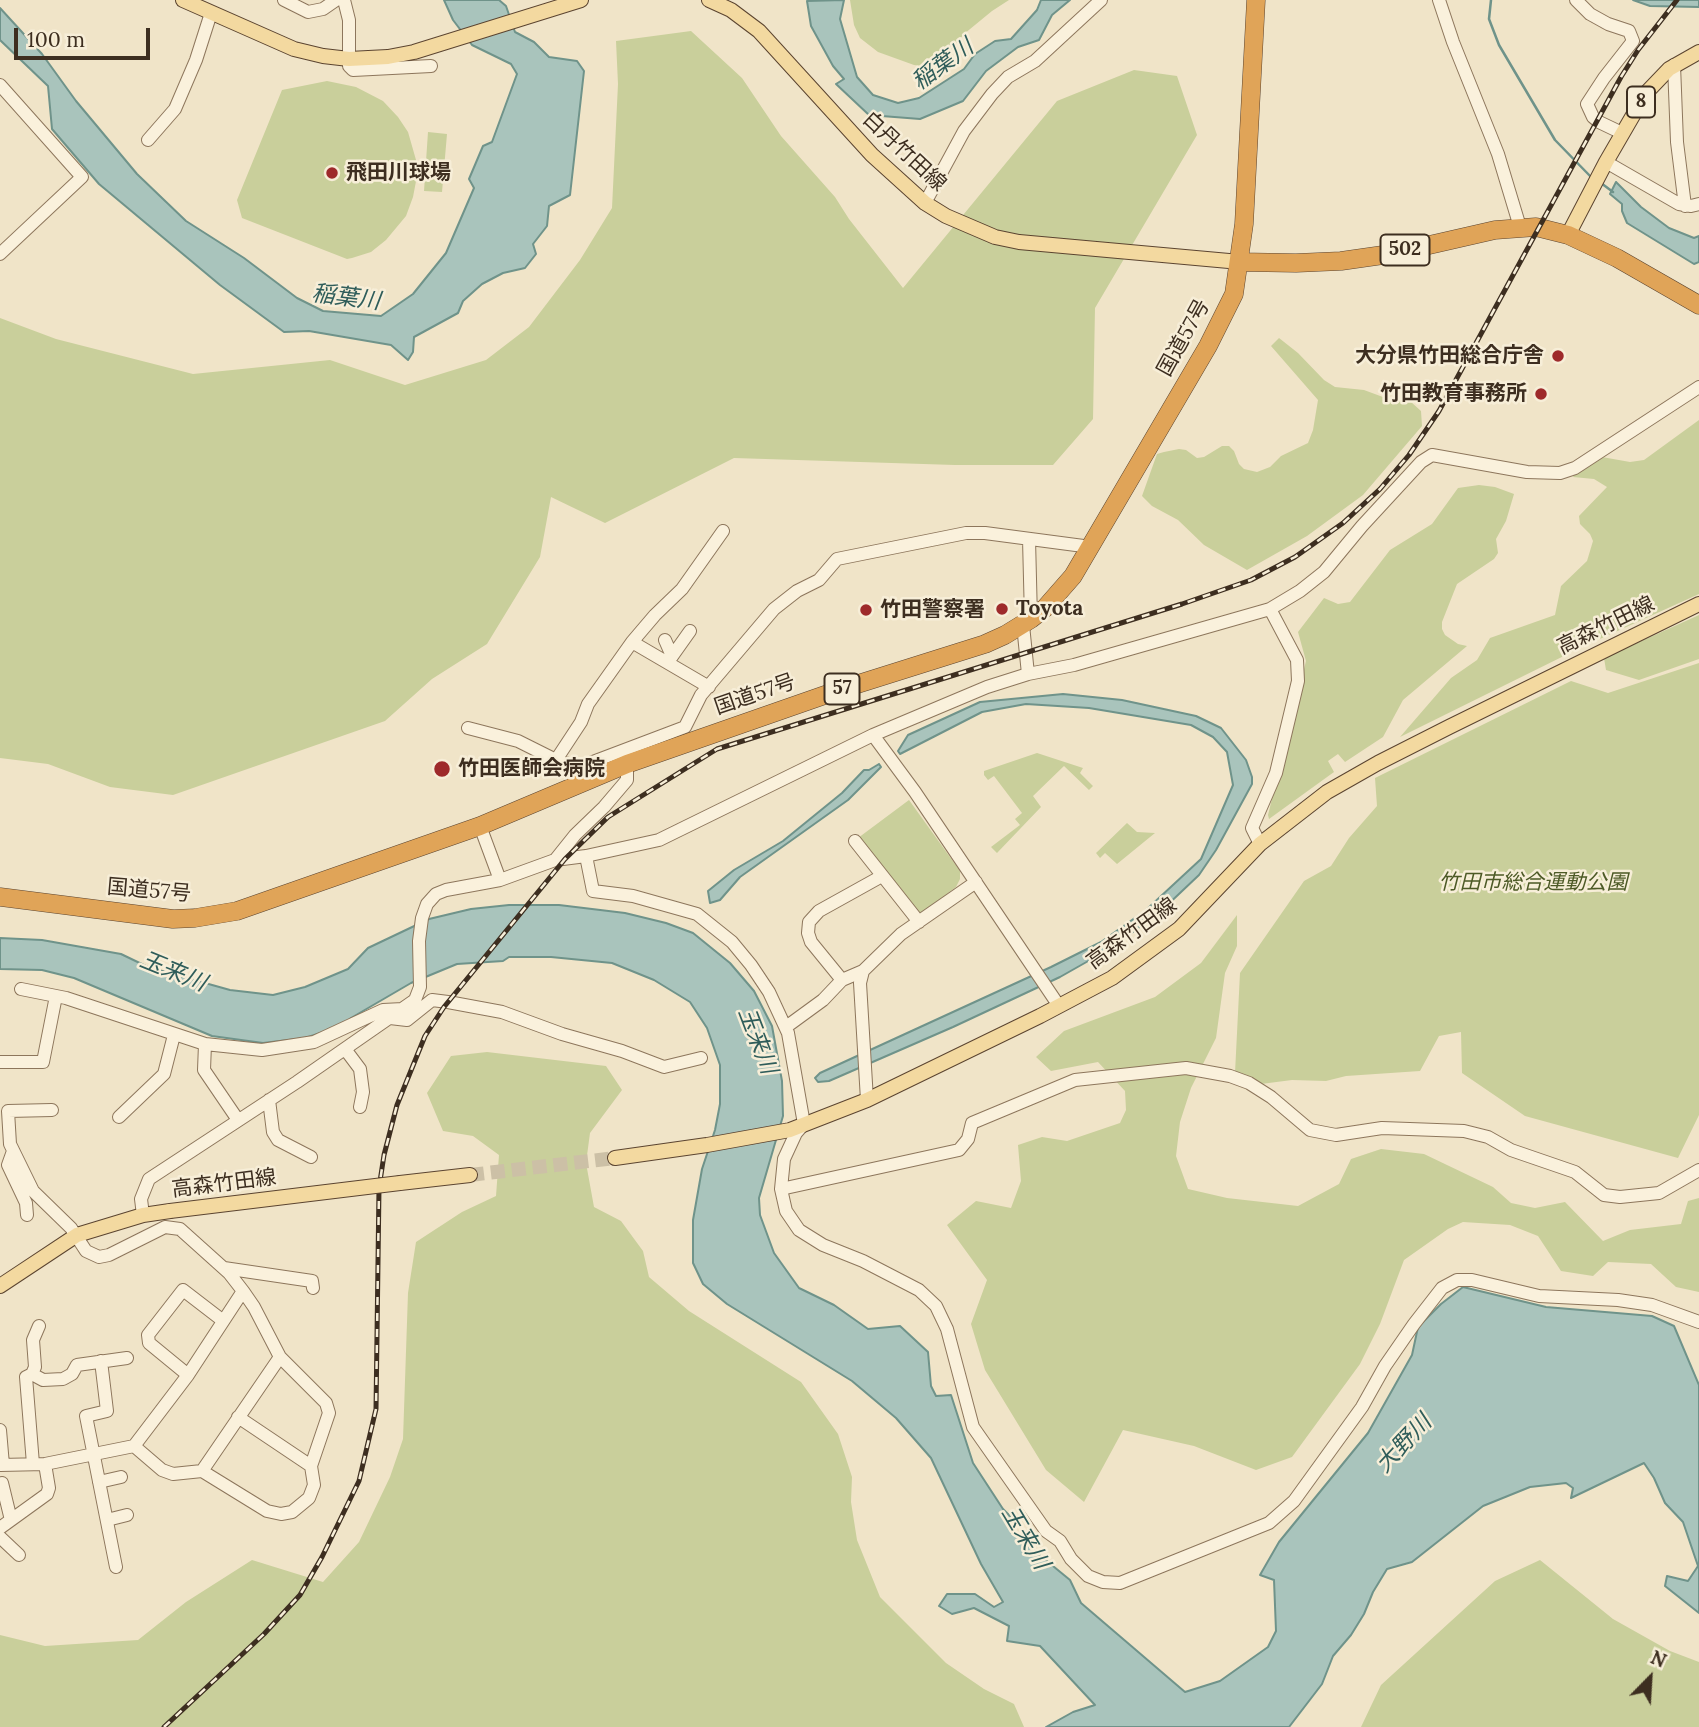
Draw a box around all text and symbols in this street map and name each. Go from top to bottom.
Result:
scale bar [18,14,154,58]
text: 100 m [27,26,85,53]
water label: 稲葉川 [907,34,979,96]
road number: 8 [1627,86,1655,118]
street label: 白丹竹田線 [857,107,951,197]
place label: 飛田川球場 [346,160,451,186]
marker: 飛田川球場 [324,165,340,181]
road number: 502 [1380,234,1430,266]
water label: 稲葉川 [310,280,382,316]
street label: 国道57号 [1153,295,1215,381]
place label: 大分県竹田総合庁舎 [1355,343,1544,369]
marker: 大分県竹田総合庁舎 [1550,348,1566,364]
place label: 竹田教育事務所 [1380,381,1527,407]
marker: 竹田教育事務所 [1533,386,1549,402]
street label: 高森竹田線 [1553,592,1659,660]
place label: Toyota [1016,596,1083,622]
place label: 竹田警察署 [880,597,985,623]
marker: Toyota [994,601,1010,617]
marker: 竹田警察署 [858,602,874,618]
street label: 国道57号 [711,669,799,721]
road number: 57 [824,674,860,704]
place label: 竹田医師会病院 [458,756,605,782]
marker: 竹田医師会病院 [432,759,452,779]
park label: 竹田市総合運動公園 [1439,870,1627,896]
street label: 国道57号 [106,875,192,907]
street label: 高森竹田線 [1082,893,1182,975]
water label: 玉来川 [136,946,210,998]
water label: 玉来川 [732,1004,782,1078]
street label: 高森竹田線 [170,1165,278,1203]
water label: 大野川 [1370,1409,1438,1479]
water label: 玉来川 [995,1501,1055,1575]
north arrow [1615,1643,1685,1713]
text: N [1647,1645,1670,1673]

